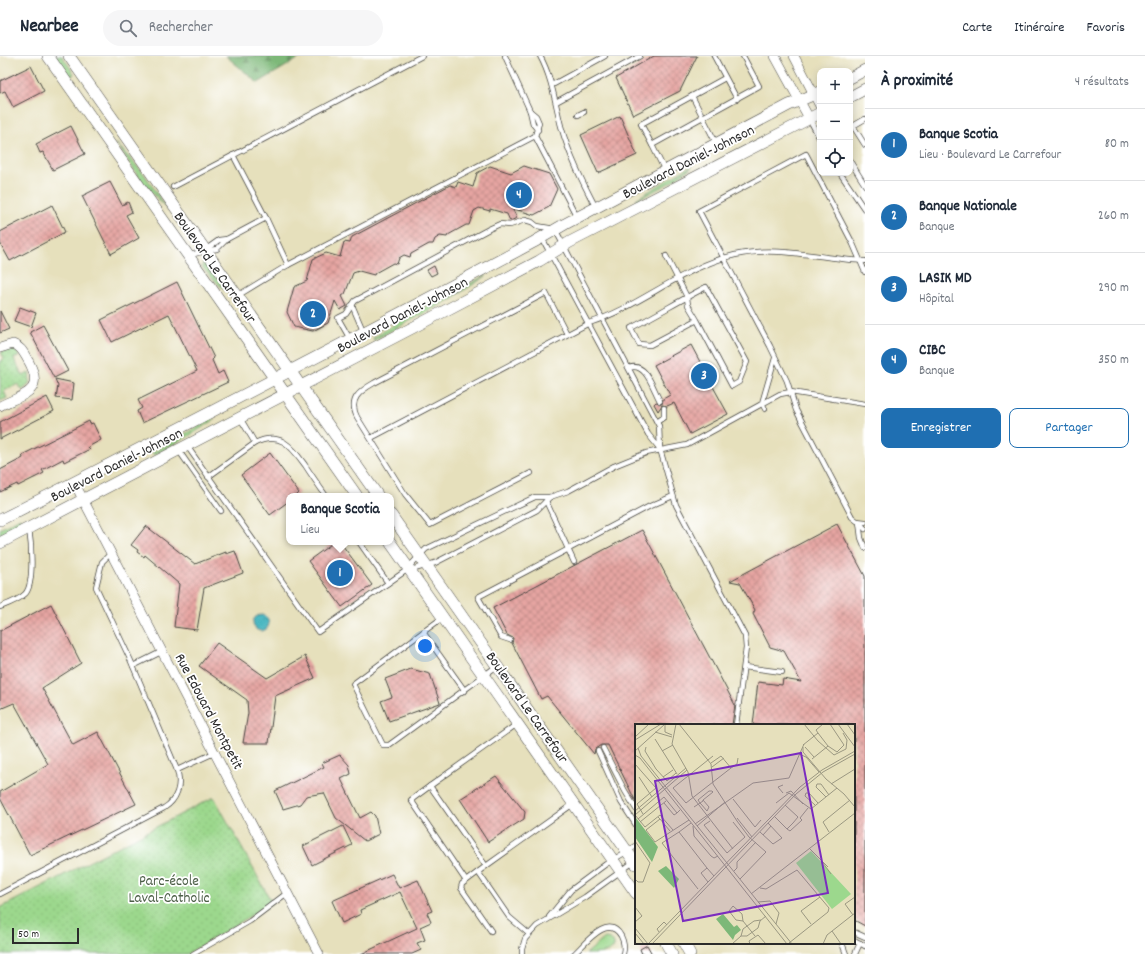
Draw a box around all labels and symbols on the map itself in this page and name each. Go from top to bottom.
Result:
street label: Boulevard Daniel-Johnson [619,120,759,206]
pin: 4 [506,180,532,210]
street label: Boulevard Le Carrefour [167,208,261,329]
street label: Boulevard Daniel-Johnson [334,272,472,360]
pin: 2 [300,299,326,329]
pin: 3 [691,361,717,391]
street label: Boulevard Daniel-Johnson [47,423,187,509]
pin: 1 [327,558,353,588]
your location [415,636,435,656]
street label: Boulevard Le Carrefour [479,648,573,769]
street label: Rue Edouard Montpetit [168,650,248,775]
inset map [635,724,855,944]
park label: Parc-école Laval-Catholic [128,871,210,910]
scale bar [12,926,79,945]

